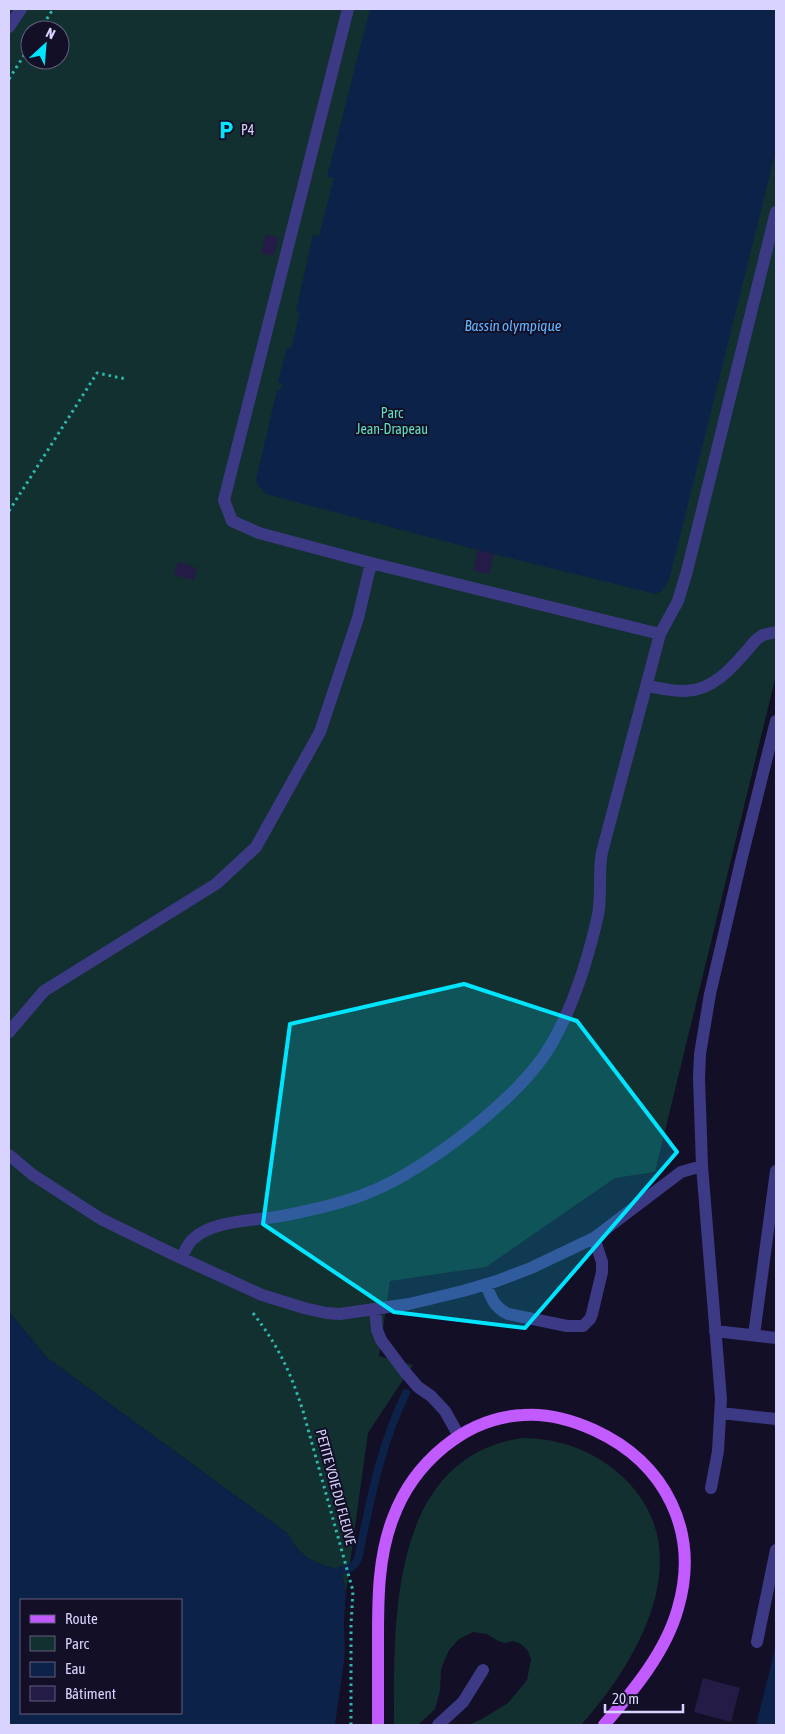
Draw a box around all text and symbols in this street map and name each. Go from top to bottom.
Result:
north arrow [20,20,70,70]
text: N [43,24,58,42]
parking icon: P4 [215,119,237,141]
place label: P4 [241,122,255,138]
water label: Bassin olympique [464,317,562,334]
park label: Parc Jean-Drapeau [356,405,428,437]
street label: PETITE VOIE DU FLEUVE [313,1427,359,1547]
legend [20,1599,182,1714]
text: Route [65,1610,98,1627]
text: Parc [65,1635,89,1652]
text: Eau [65,1660,86,1677]
scale bar [605,1682,682,1714]
text: Bâtiment [65,1685,116,1702]
text: 20 m [612,1690,639,1707]

